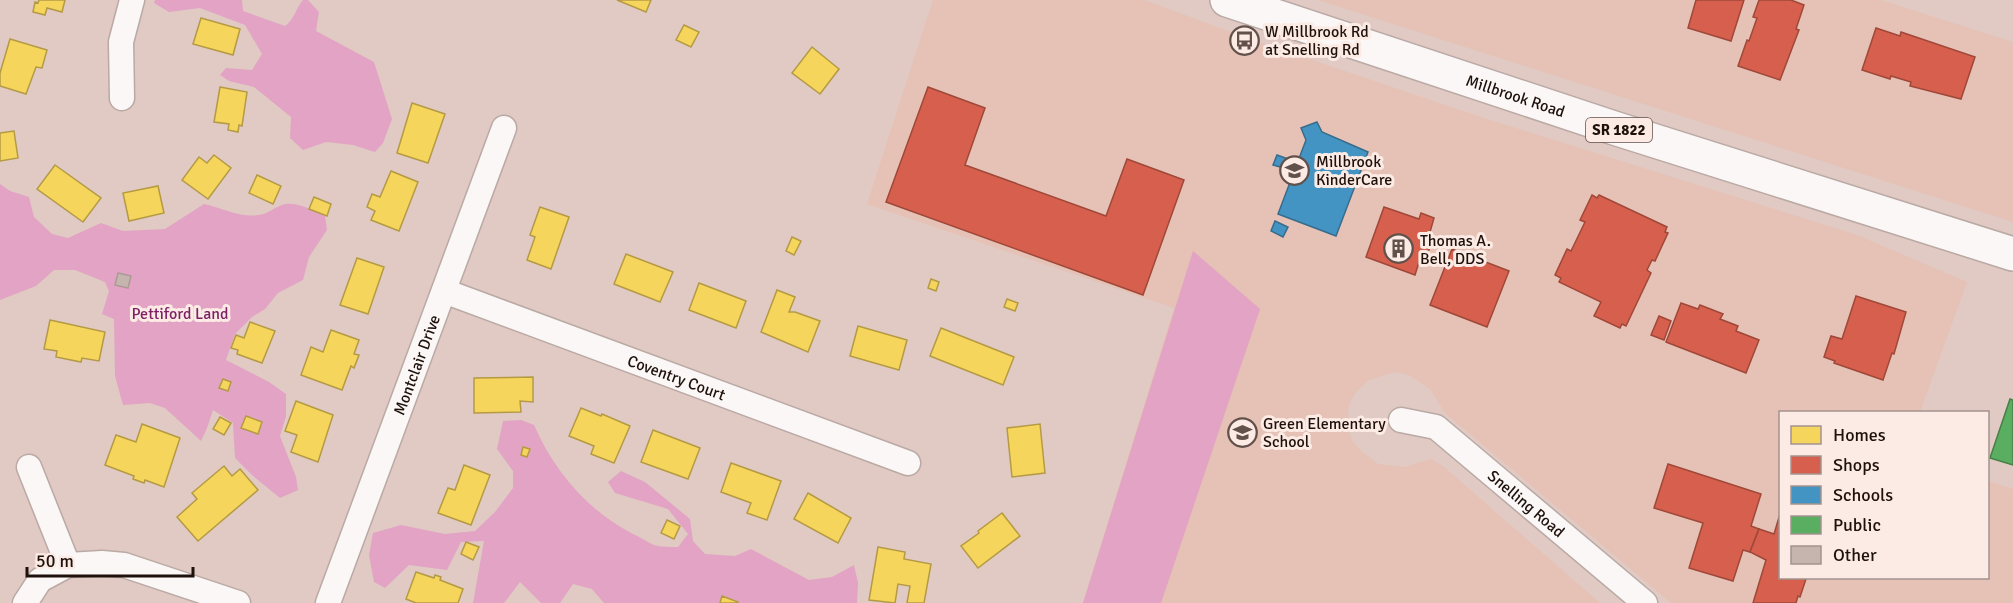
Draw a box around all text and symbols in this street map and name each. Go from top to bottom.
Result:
place label: W Millbrook Rd at Snelling Rd [1265,22,1369,60]
bus stop icon: W Millbrook Rd at Snelling Rd [1228,24,1260,56]
street label: Millbrook Road [1463,71,1567,122]
road number: SR 1822 [1586,118,1652,142]
place label: Millbrook KinderCare [1316,152,1392,190]
school or university icon: Millbrook KinderCare [1279,154,1311,186]
place label: Thomas A. Bell, DDS [1420,231,1491,269]
building icon: Thomas A. Bell, DDS [1383,233,1415,265]
park label: Pettiford Land [131,304,229,324]
street label: Montclair Drive [389,312,445,418]
street label: Coventry Court [624,351,728,406]
legend [1779,411,1989,579]
place label: Green Elementary School [1263,414,1386,452]
school or university icon: Green Elementary School [1226,416,1258,448]
text: Homes [1833,424,1886,446]
text: Shops [1833,454,1880,476]
street label: Snelling Road [1483,466,1568,542]
text: Schools [1833,484,1893,506]
text: Public [1833,514,1881,536]
scale bar [27,540,194,578]
text: Other [1833,544,1877,566]
text: 50 m [36,550,74,572]

